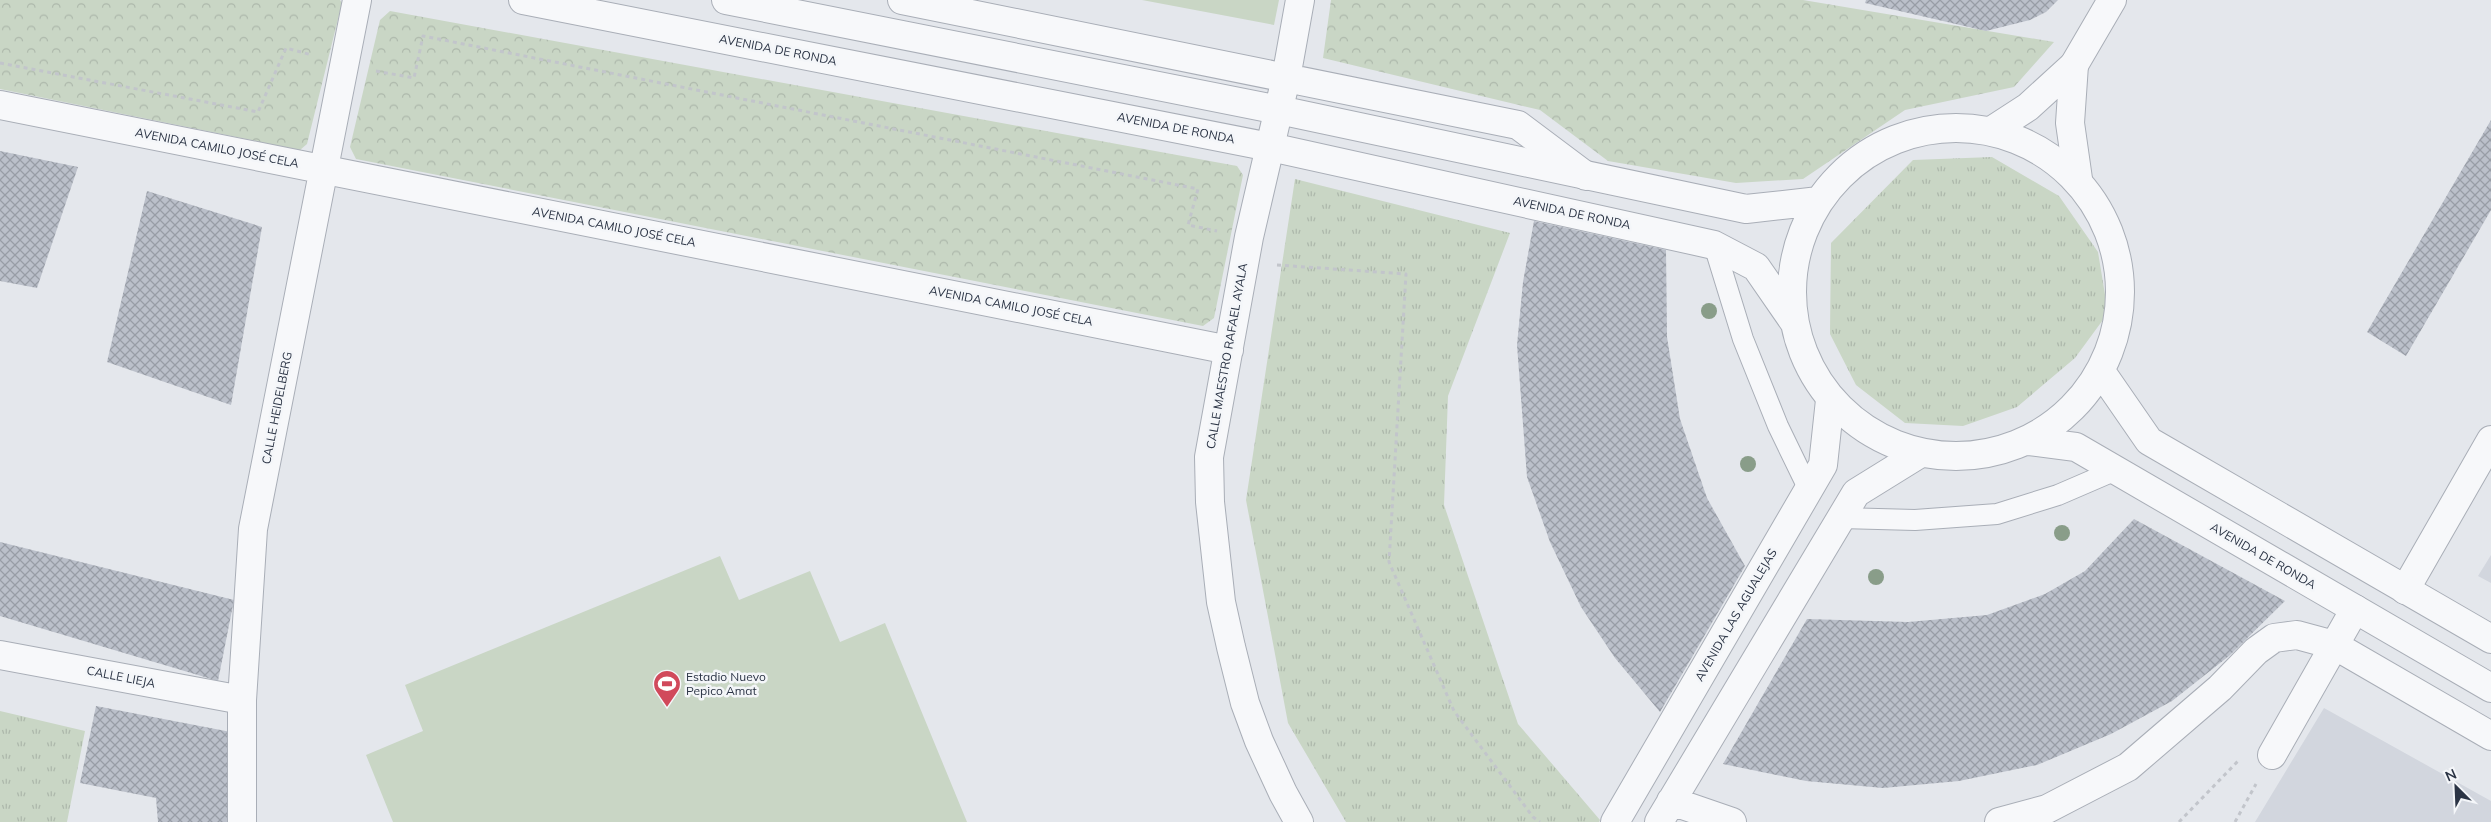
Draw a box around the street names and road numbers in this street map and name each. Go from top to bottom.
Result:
street label: AVENIDA DE RONDA [718,31,838,68]
street label: AVENIDA DE RONDA [1116,109,1236,146]
street label: AVENIDA CAMILO JOSÉ CELA [134,124,300,171]
street label: AVENIDA DE RONDA [1512,193,1632,232]
street label: AVENIDA CAMILO JOSÉ CELA [531,203,697,250]
street label: CALLE MAESTRO RAFAEL AYALA [1203,262,1250,450]
street label: AVENIDA CAMILO JOSÉ CELA [928,282,1094,329]
street label: CALLE HEIDELBERG [258,350,295,465]
street label: AVENIDA DE RONDA [2208,519,2319,592]
street label: AVENIDA LAS AGUALEJAS [1691,546,1780,684]
street label: CALLE LIEJA [85,663,157,691]

